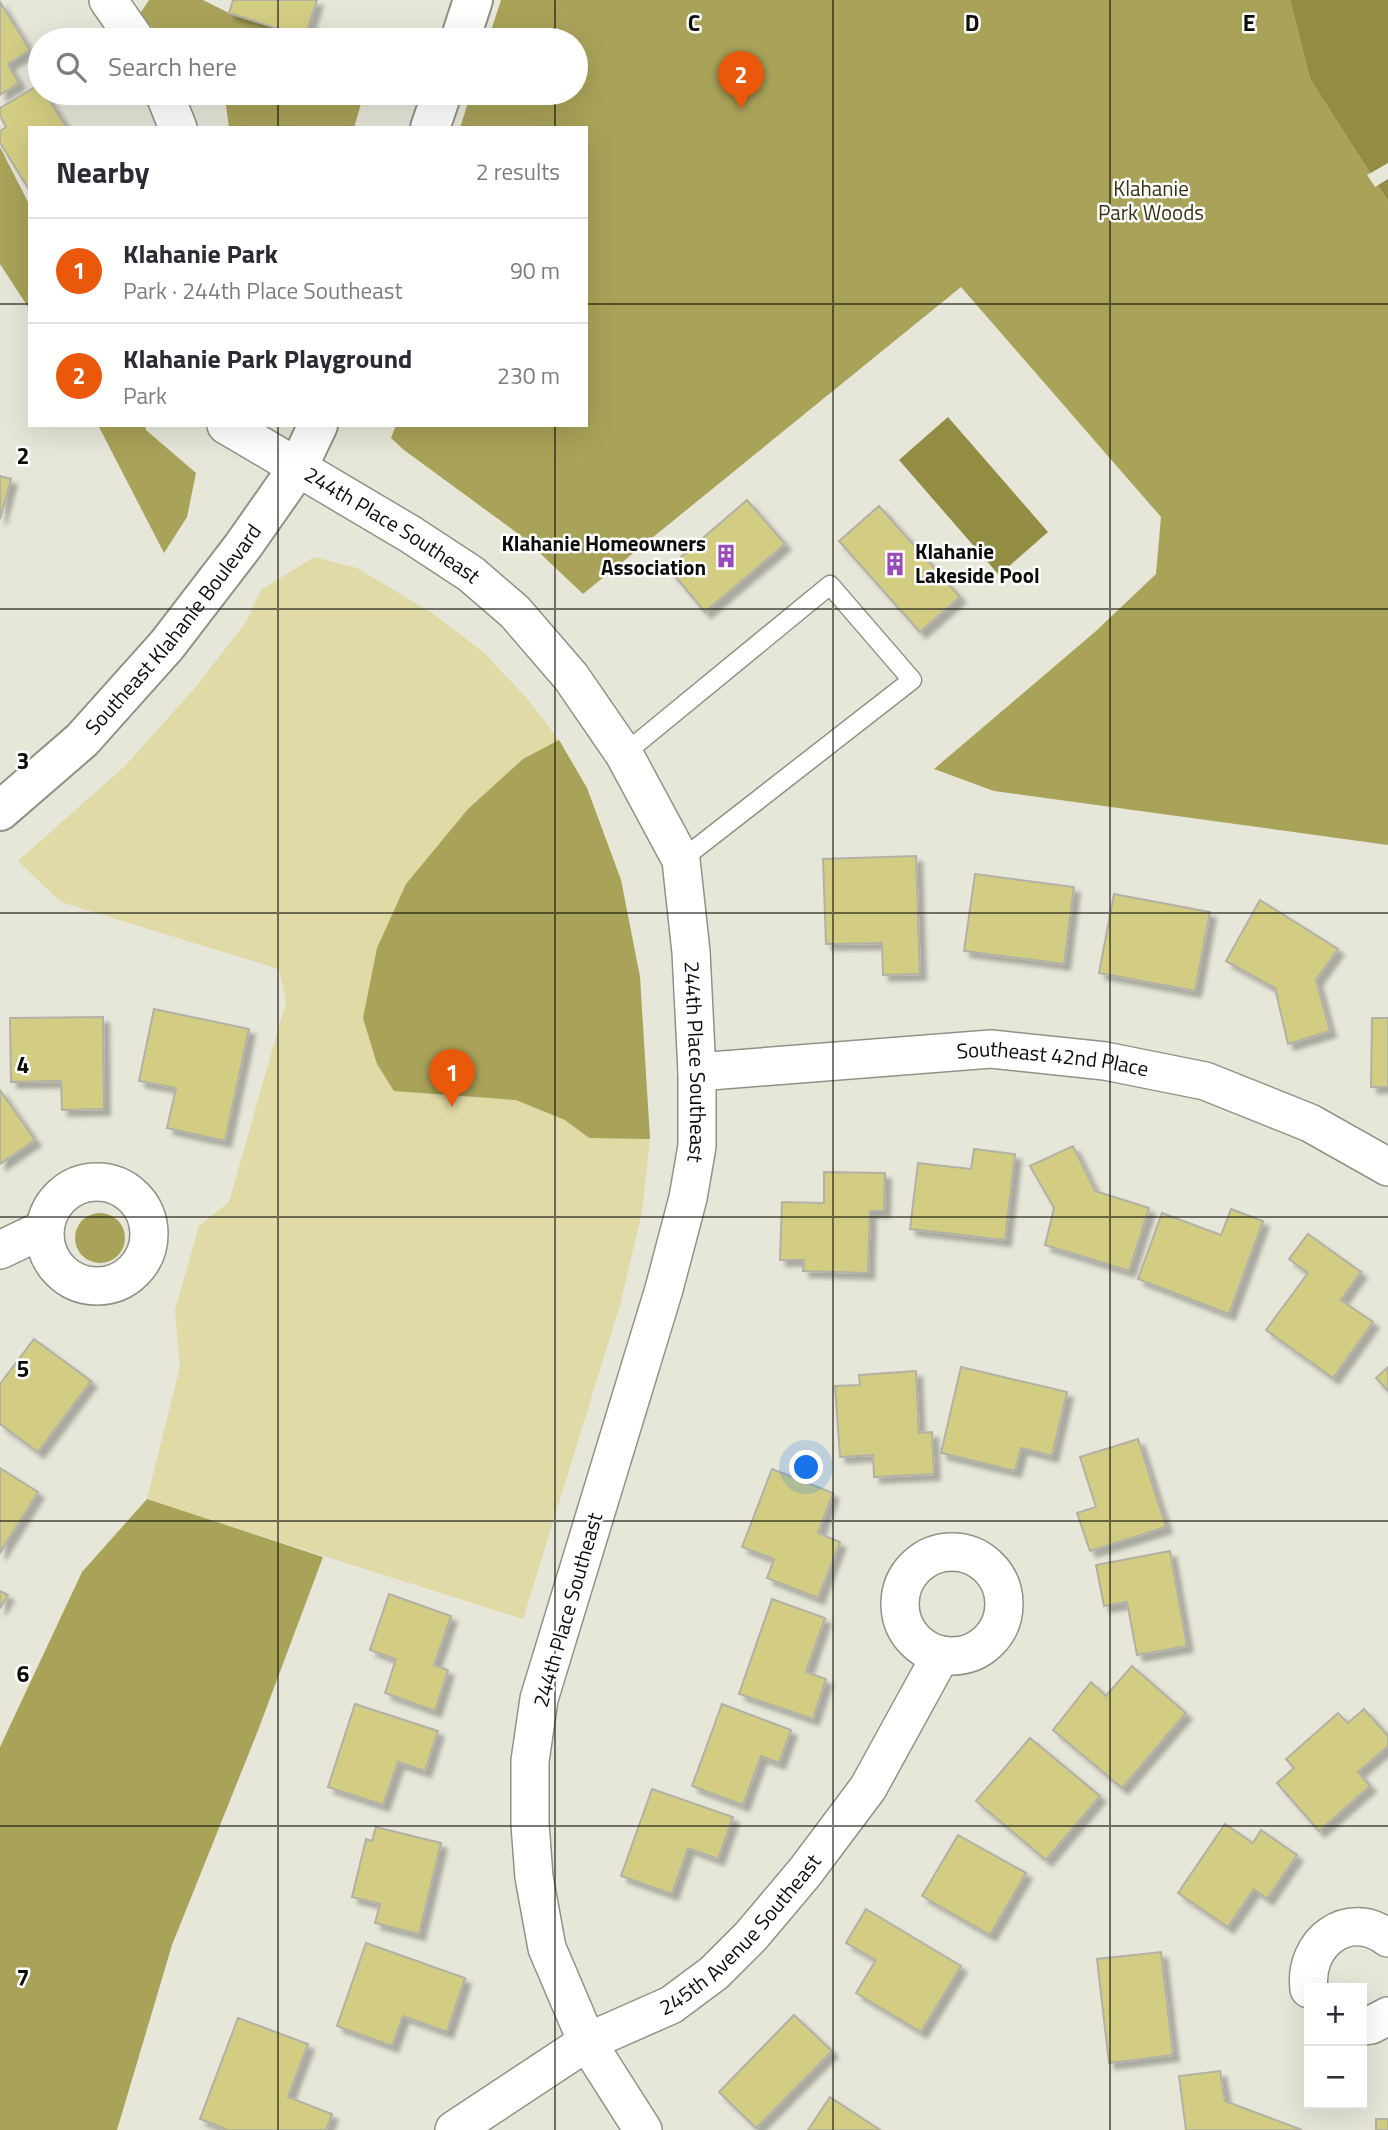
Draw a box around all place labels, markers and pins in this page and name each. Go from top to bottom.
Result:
pin: 2 [718,51,764,109]
place label: Klahanie Homeowners Association [501,527,706,583]
place label: Klahanie Lakeside Pool [915,535,1040,591]
building icon: Klahanie Homeowners Association [712,542,740,570]
building icon: Klahanie Lakeside Pool [881,550,909,578]
pin: 1 [429,1049,475,1107]

